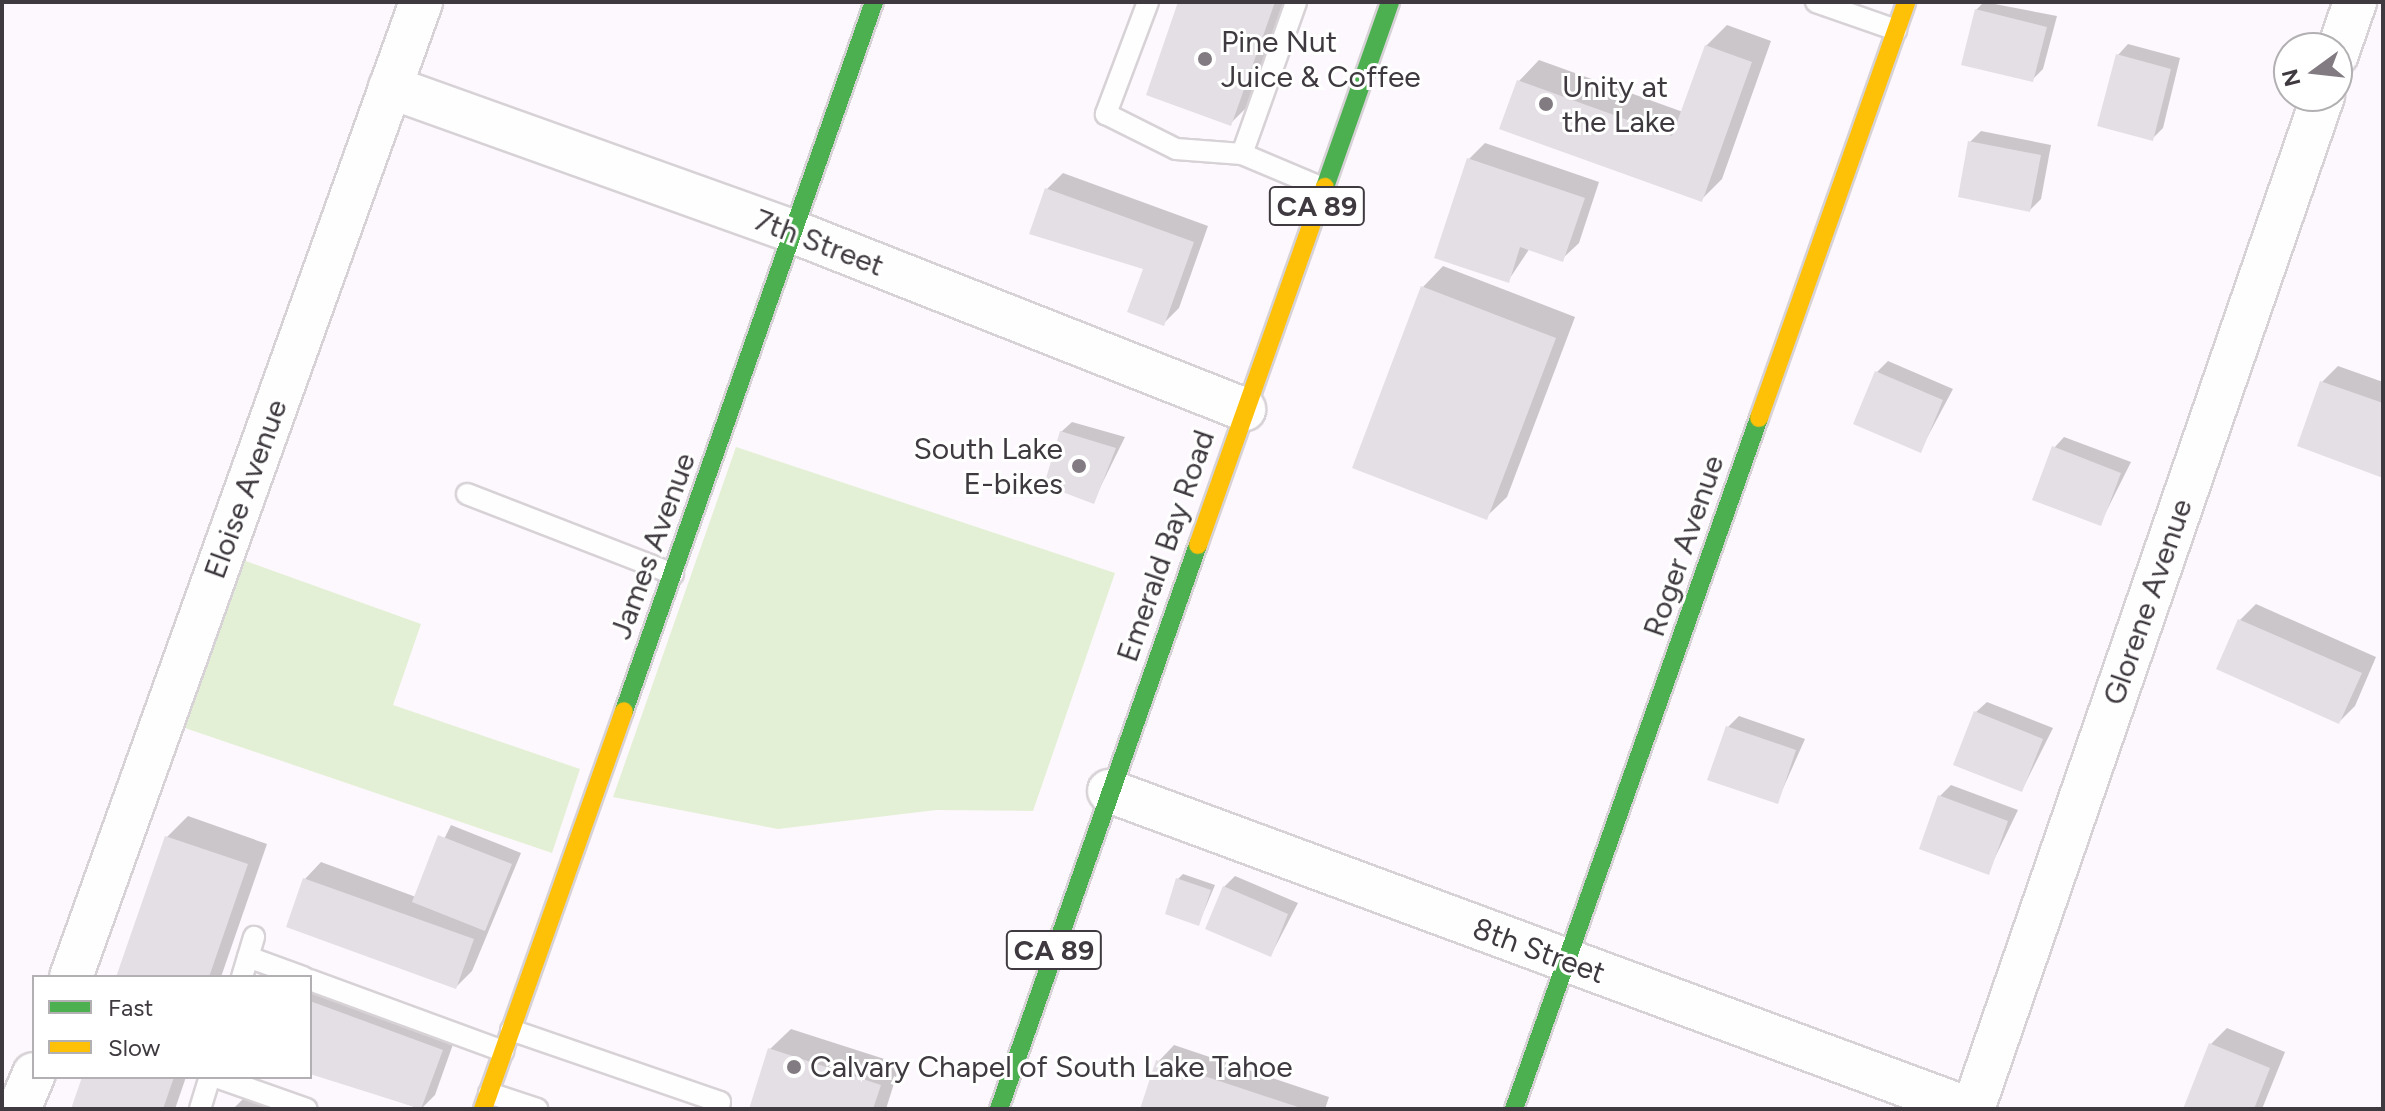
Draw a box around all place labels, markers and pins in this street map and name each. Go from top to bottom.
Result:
place label: Pine Nut Juice & Coffee [1221,24,1421,94]
marker: Pine Nut Juice & Coffee [1196,50,1214,68]
place label: Unity at the Lake [1562,69,1675,140]
marker: Unity at the Lake [1537,95,1555,113]
place label: South Lake E-bikes [913,431,1063,502]
marker: South Lake E-bikes [1070,457,1088,475]
place label: Calvary Chapel of South Lake Tahoe [810,1049,1293,1085]
marker: Calvary Chapel of South Lake Tahoe [785,1058,803,1076]

